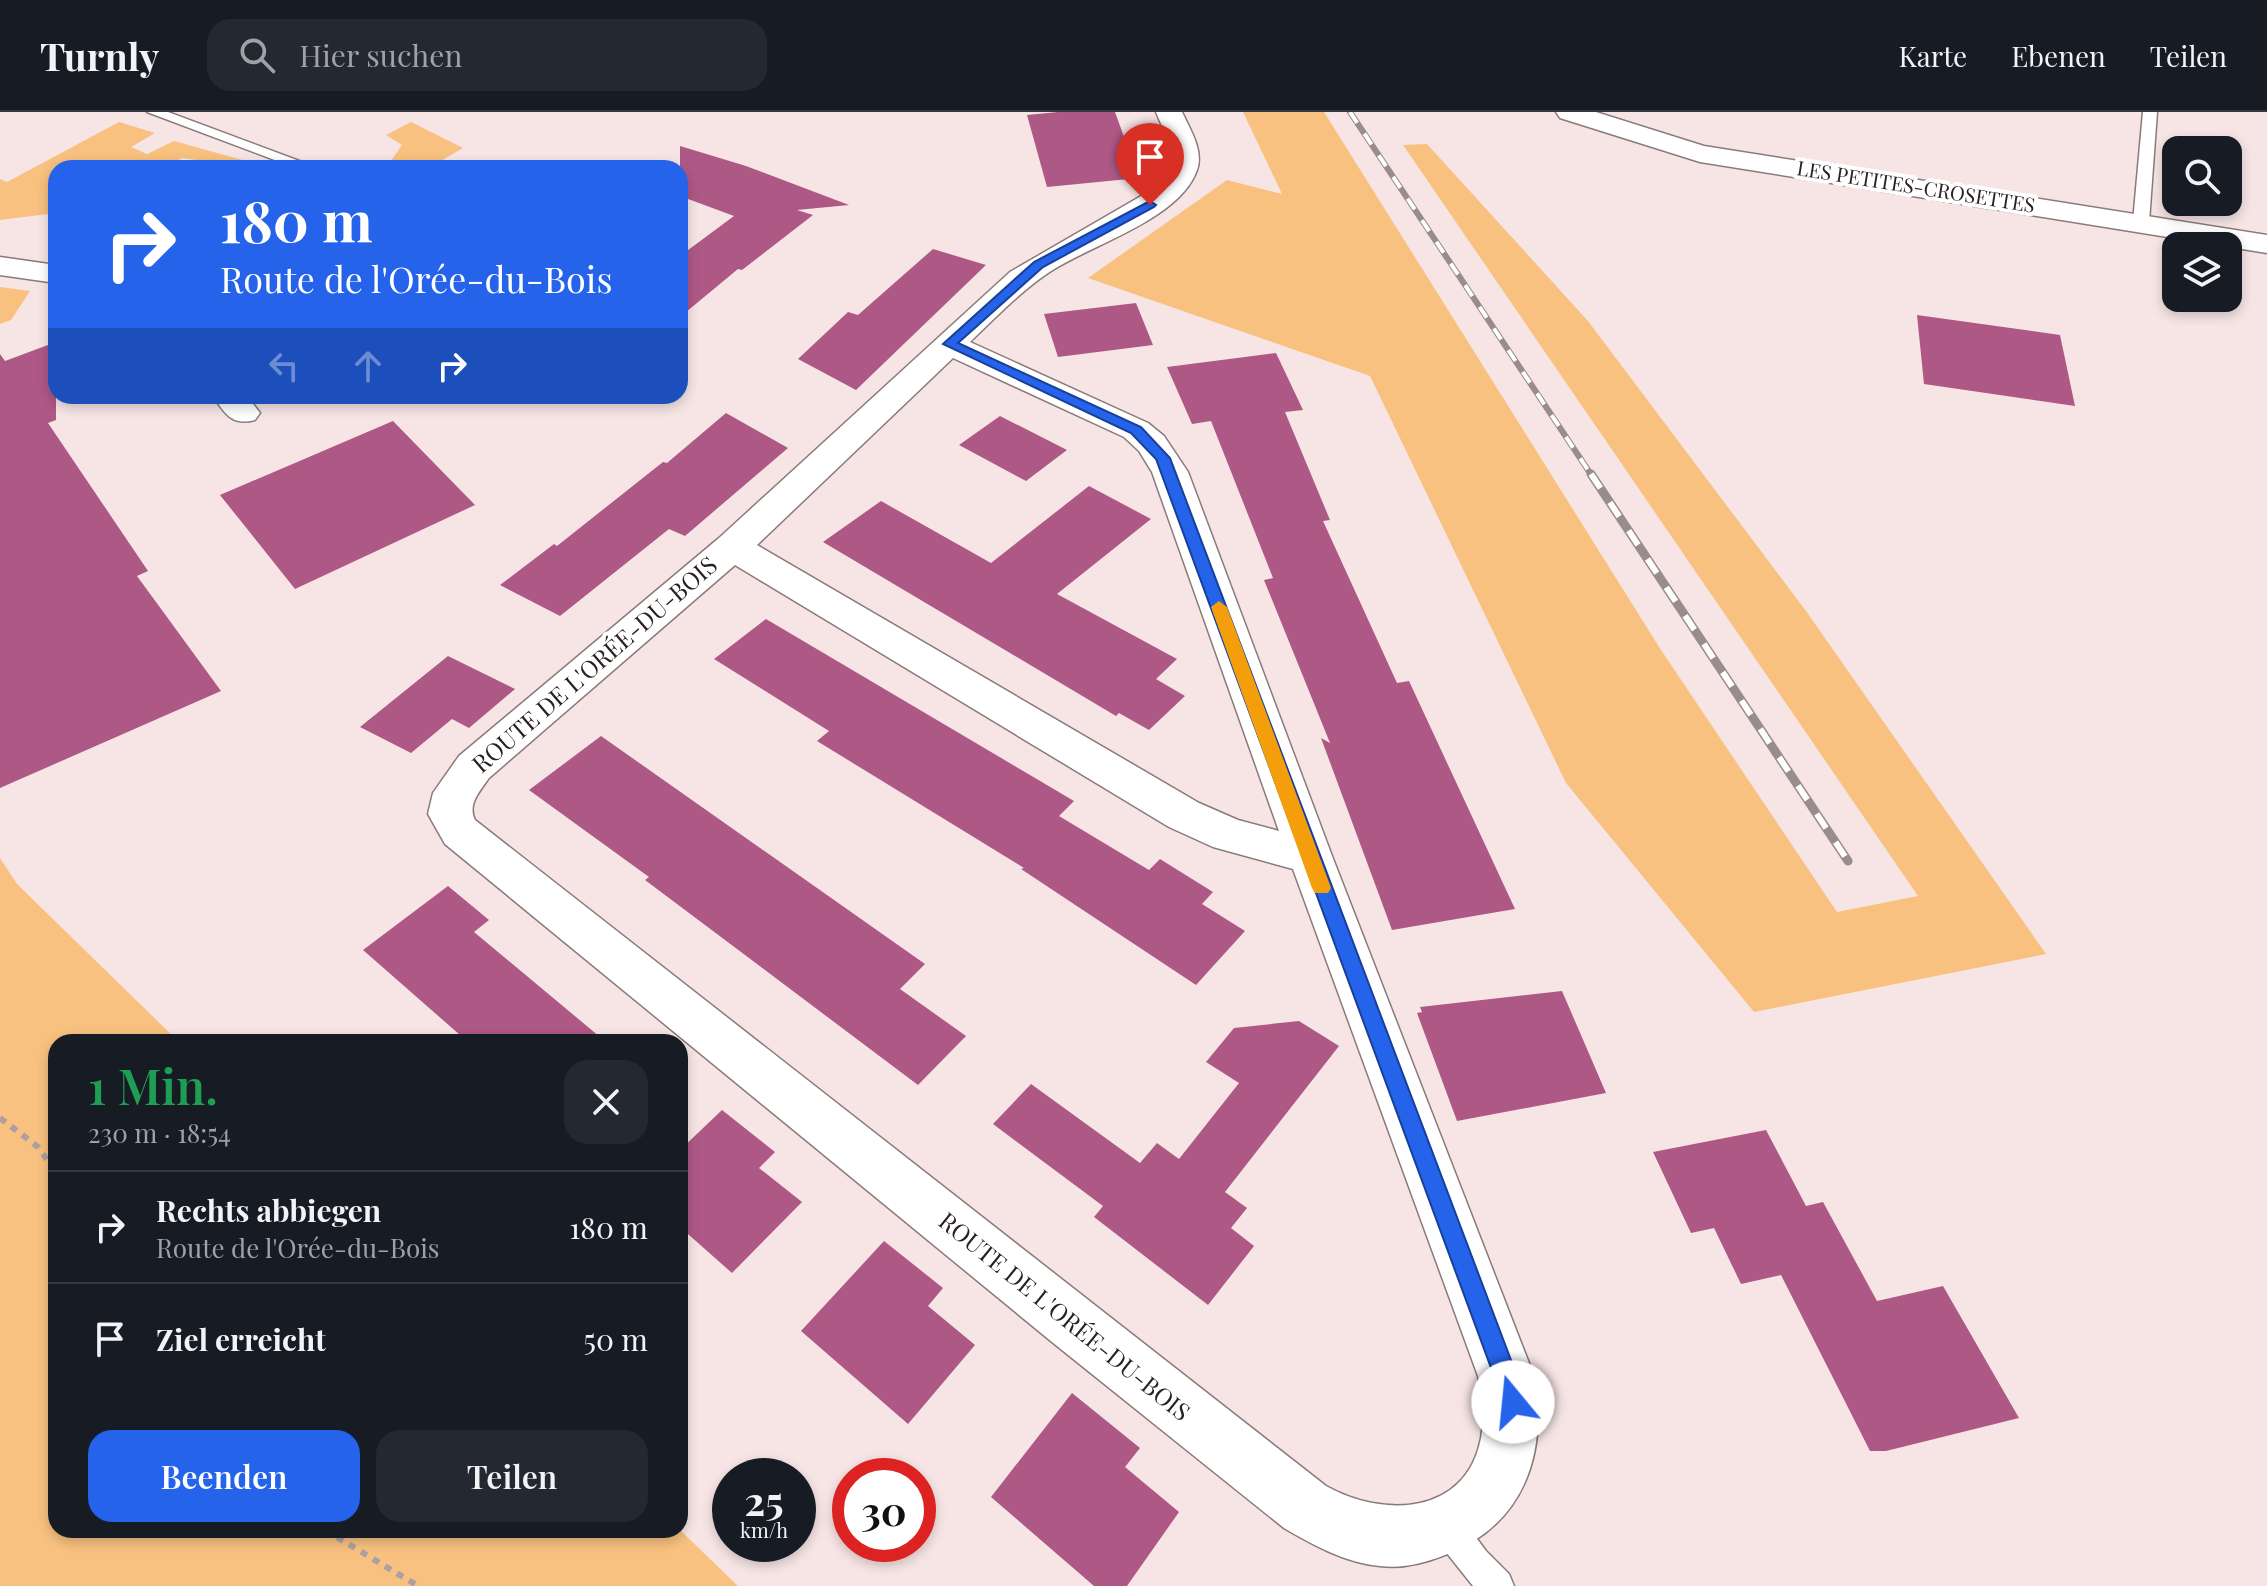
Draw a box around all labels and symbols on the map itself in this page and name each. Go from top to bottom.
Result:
pin [1116,123,1184,205]
street label: LES PETITES-CROSETTES [1795,153,2037,218]
street label: ROUTE DE L'ORÉE-DU-BOIS [464,548,723,779]
street label: ROUTE DE L'ORÉE-DU-BOIS [933,1204,1198,1427]
position arrow [1471,1360,1555,1444]
speed limit sign: 30 [832,1458,936,1562]

